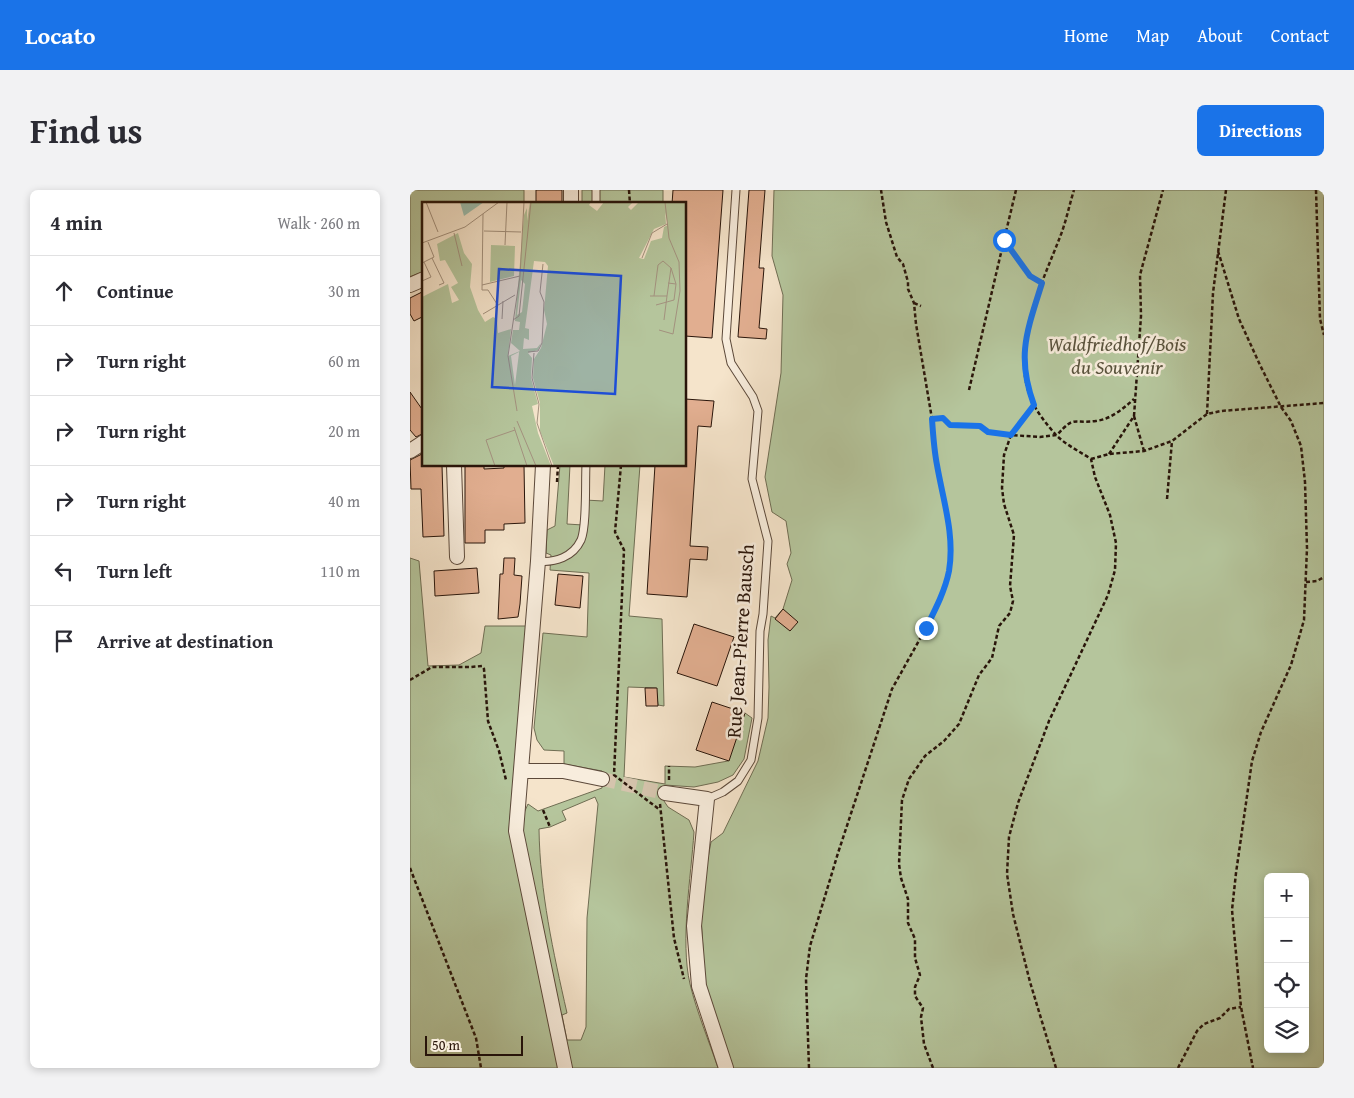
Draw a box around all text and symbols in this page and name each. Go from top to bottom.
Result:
text: Locato [25,18,96,53]
text: Home [1064,22,1108,49]
text: Map [1136,22,1169,49]
text: About [1197,22,1243,49]
text: Contact [1271,22,1329,49]
text: Find us [30,105,143,156]
button: Directions [1197,105,1324,156]
inset map [422,202,686,466]
text: 4 min [50,207,102,238]
text: Walk · 260 m [277,211,360,235]
route start [993,229,1016,252]
icon: ahead [50,277,78,305]
text: Continue [97,277,174,305]
text: 30 m [328,279,360,303]
park label: Waldfriedhof/Bois du Souvenir [1048,329,1187,381]
icon: right [50,347,78,375]
text: Turn right [97,347,186,375]
text: 60 m [328,349,360,373]
icon: right [50,417,78,445]
text: Turn right [97,417,186,445]
text: 20 m [328,419,360,443]
icon: right [50,487,78,515]
text: Turn right [97,487,186,515]
text: 40 m [328,489,360,513]
street label: Rue Jean-Pierre Bausch [718,543,761,739]
icon: left [50,557,78,585]
text: Turn left [97,557,172,585]
text: 110 m [320,559,360,583]
route end [915,617,938,640]
icon: arrive [50,627,78,655]
text: Arrive at destination [97,627,273,655]
map controls [1264,873,1309,1053]
button: + [1264,873,1309,918]
button: − [1264,918,1309,963]
button: locate [1264,963,1309,1008]
button: layers [1264,1008,1309,1053]
scale bar [425,1033,522,1056]
text: 50 m [432,1035,460,1055]

